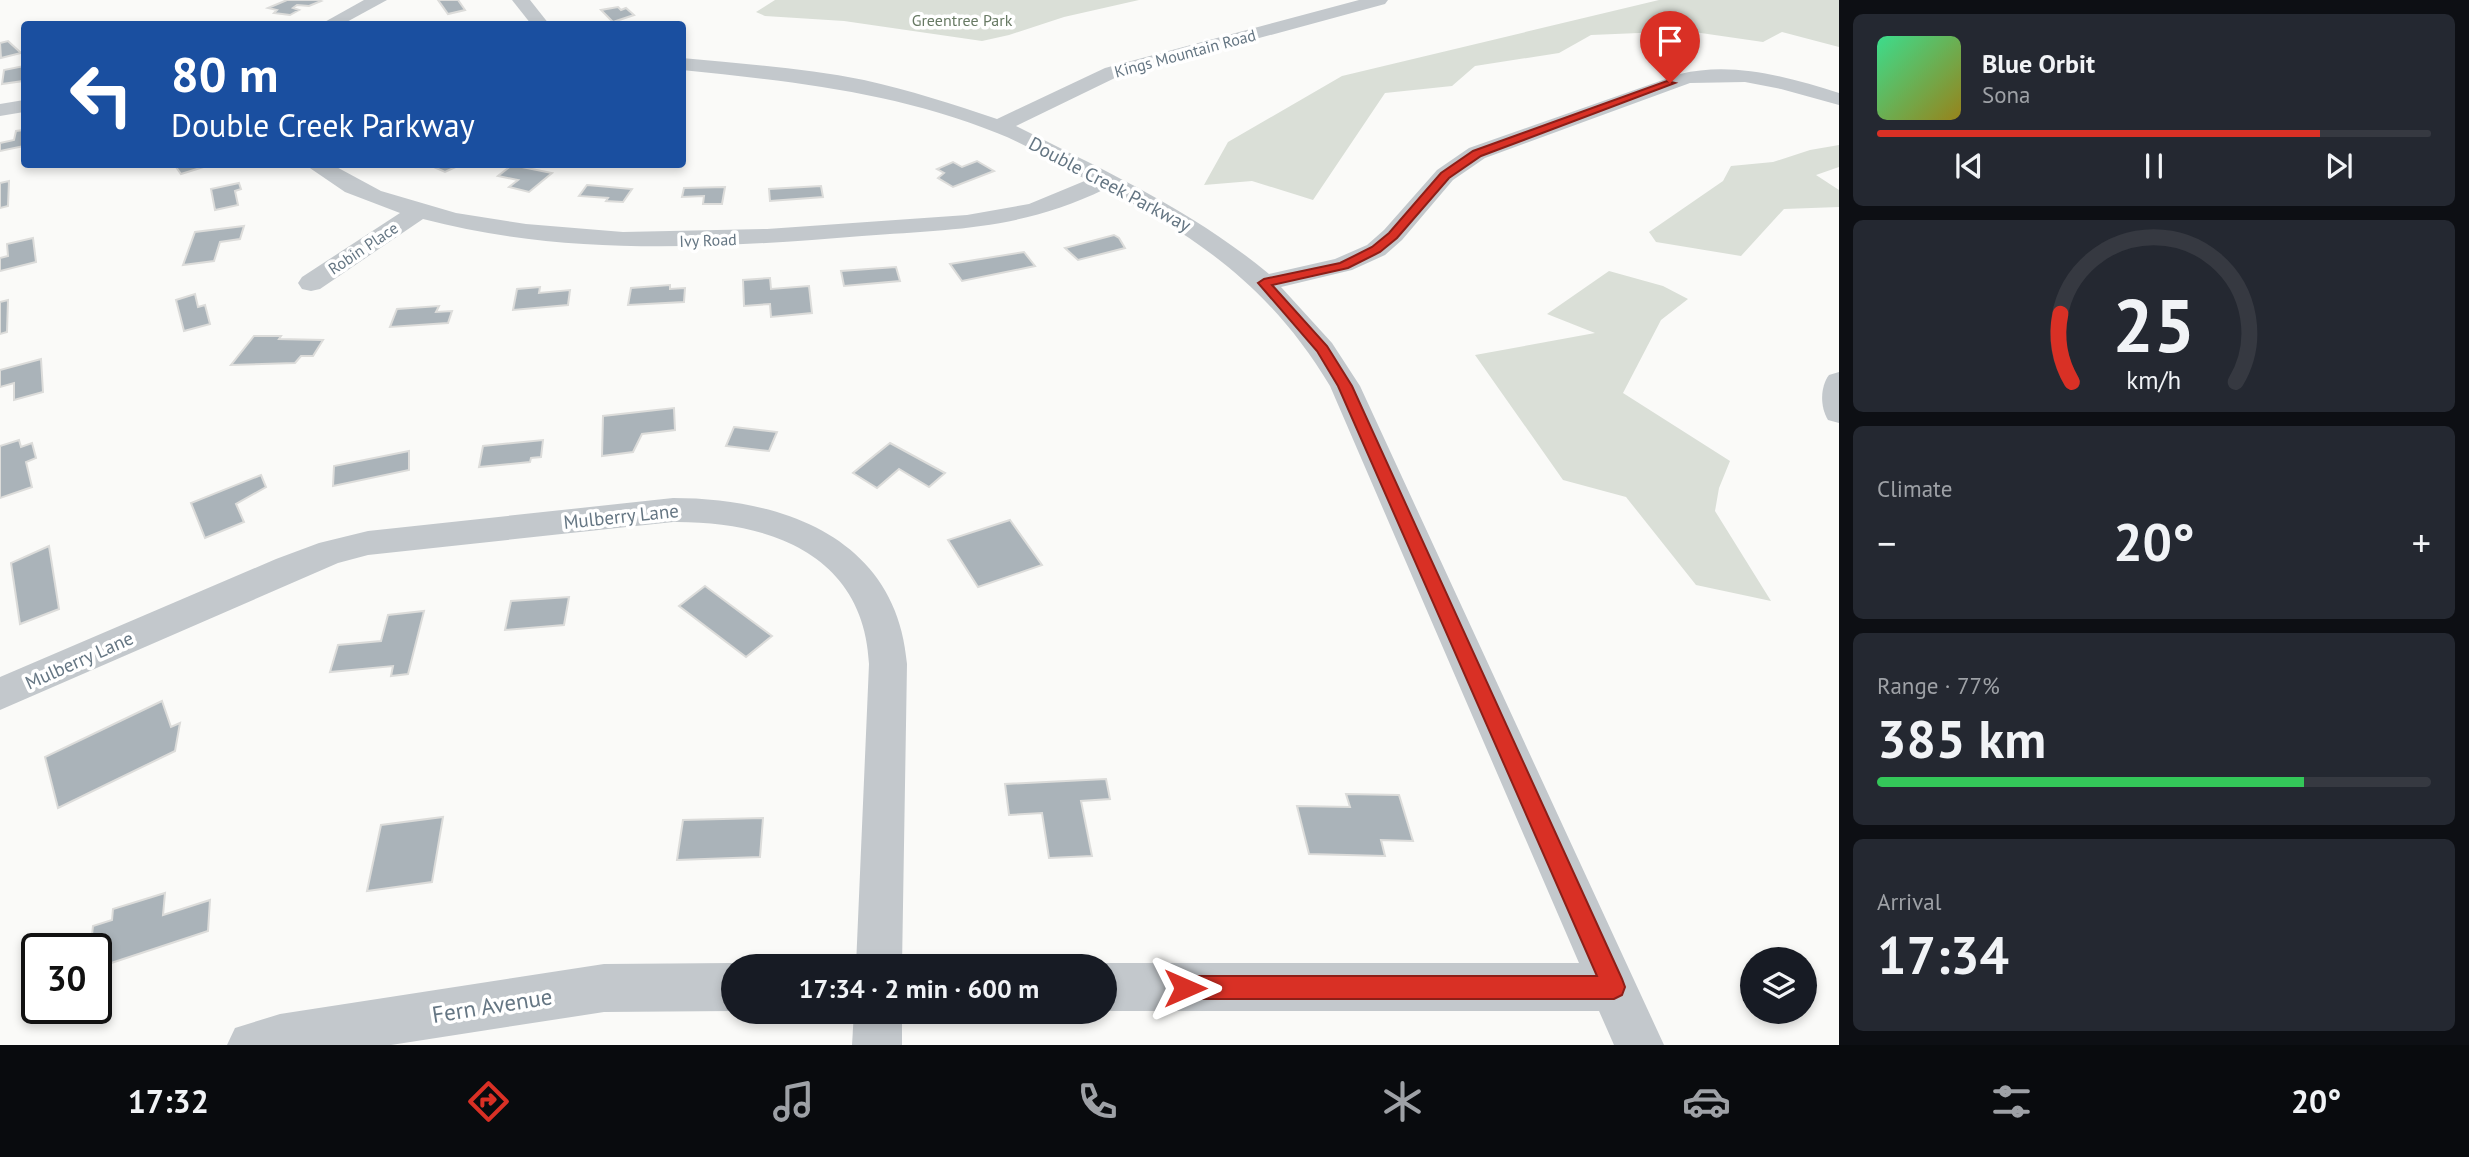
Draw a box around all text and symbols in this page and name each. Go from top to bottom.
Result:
park label: Greentree Park [912,10,1013,30]
pin [1640,11,1700,83]
icon: arrive [1651,22,1689,60]
street label: Kings Mountain Road [1112,25,1258,81]
text: 80 m [171,42,278,106]
text: Blue Orbit [1982,47,2095,80]
icon: left [56,49,147,140]
text: Sona [1982,80,2031,109]
text: Double Creek Parkway [171,104,475,146]
street label: Double Creek Parkway [1025,131,1195,237]
icon: previous [1950,147,1988,185]
icon: pause [2135,147,2173,185]
icon: next [2320,147,2358,185]
street label: Robin Place [324,217,402,279]
street label: Ivy Road [679,229,737,251]
text: 25 [2113,279,2195,373]
text: km/h [2127,364,2181,396]
text: Climate [1877,474,1952,503]
street label: Mulberry Lane [562,498,680,534]
text: 20° [2113,508,2195,575]
text: − [1877,518,1896,567]
text: + [2412,518,2431,567]
street label: Mulberry Lane [21,625,137,695]
text: Range · 77% [1877,671,2000,700]
text: 385 km [1877,705,2046,772]
text: Arrival [1877,887,1941,916]
text: 17:34 [1877,921,2009,988]
speed limit sign: 30 [21,933,112,1024]
map controls [1740,947,1817,1024]
button: layers [1740,947,1817,1024]
position arrow [1148,951,1222,1025]
text: 17:34 · 2 min · 600 m [799,972,1039,1005]
street label: Fern Avenue [430,981,554,1029]
icon: directions [464,1077,513,1126]
icon: music [769,1077,818,1126]
icon: phone [1073,1077,1122,1126]
icon: climate [1378,1077,1427,1126]
icon: car [1682,1077,1731,1126]
icon: filters [1987,1077,2036,1126]
text: 17:32 [128,1080,209,1122]
text: 20° [2291,1080,2341,1122]

